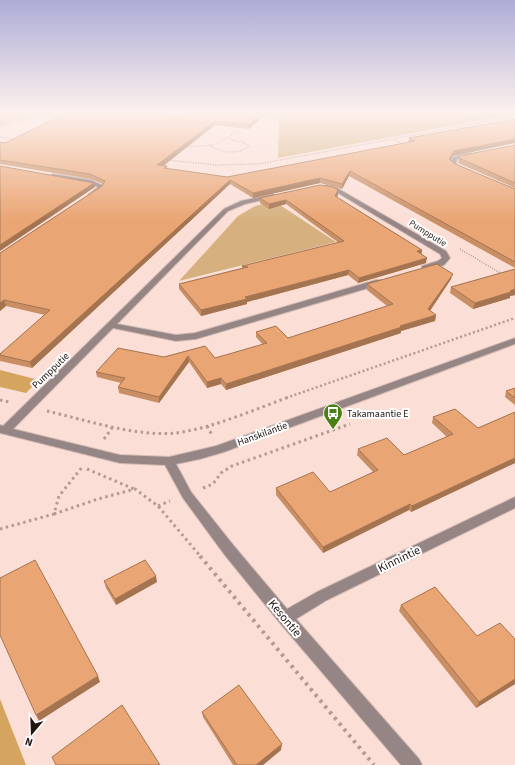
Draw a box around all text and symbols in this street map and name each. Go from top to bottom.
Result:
street label: Pumpputie [406,217,449,250]
street label: Pumpputie [29,349,72,392]
bus stop icon: Takamaantie E [322,402,344,430]
place label: Takamaantie E [347,407,408,421]
street label: Hanskilantie [235,418,289,449]
street label: Kinnintie [375,542,423,577]
street label: Kesontie [264,596,305,641]
north arrow [12,713,52,753]
text: N [23,734,35,750]

